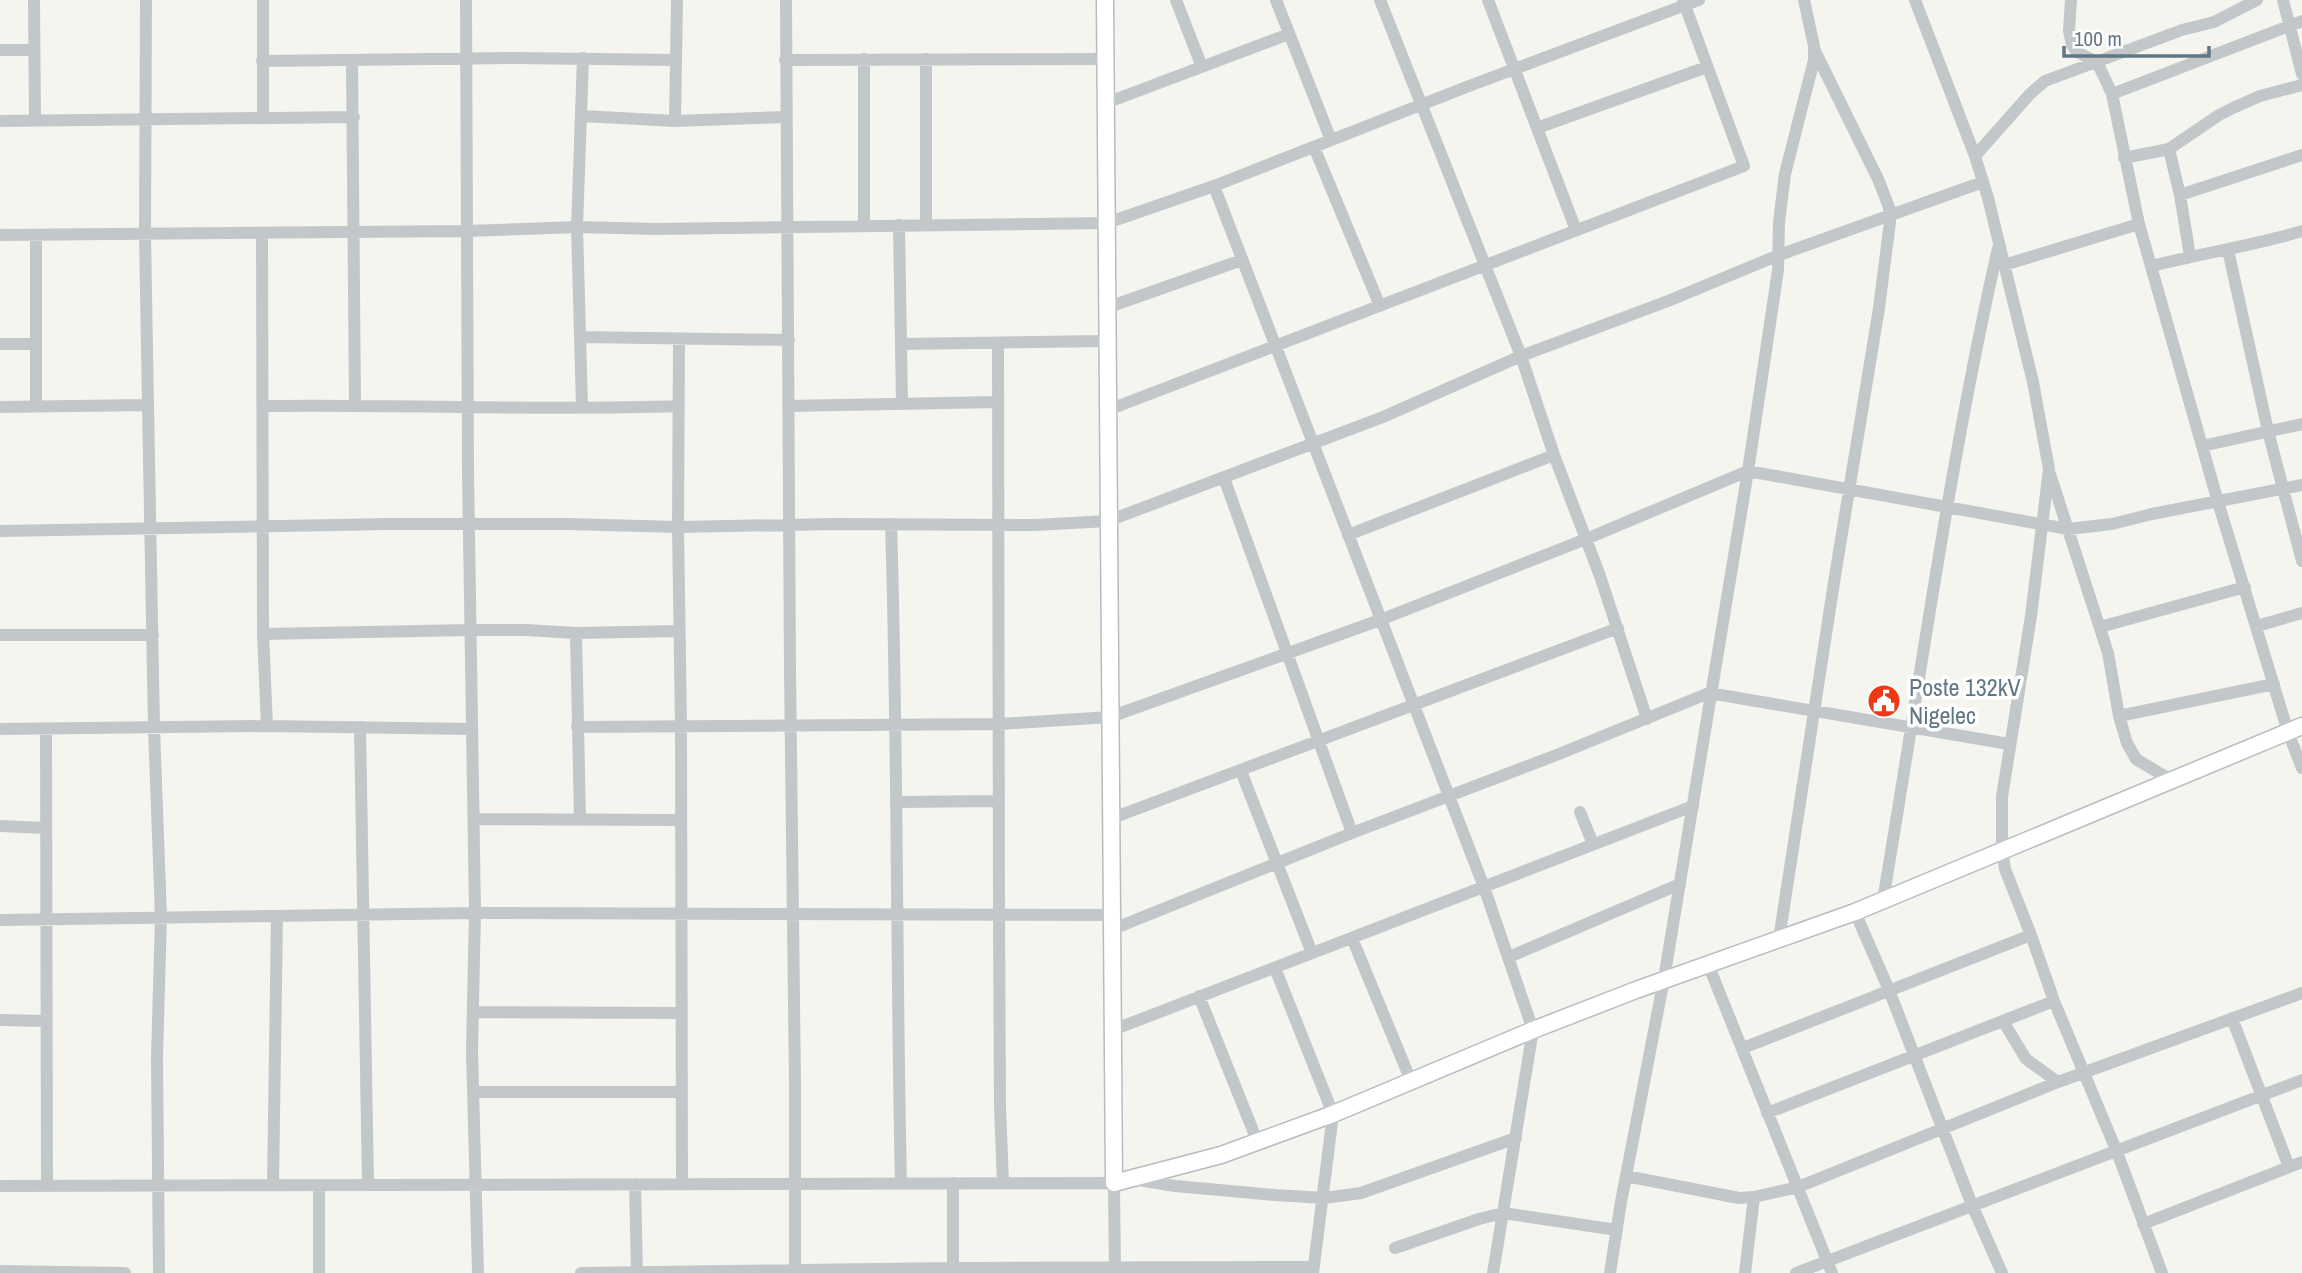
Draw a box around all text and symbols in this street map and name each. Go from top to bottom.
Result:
scale bar [2064,14,2209,58]
text: 100 m [2074,24,2122,53]
place label: Poste 132kV Nigelec [1909,671,2021,731]
public building icon: Poste 132kV Nigelec [1865,682,1903,720]

